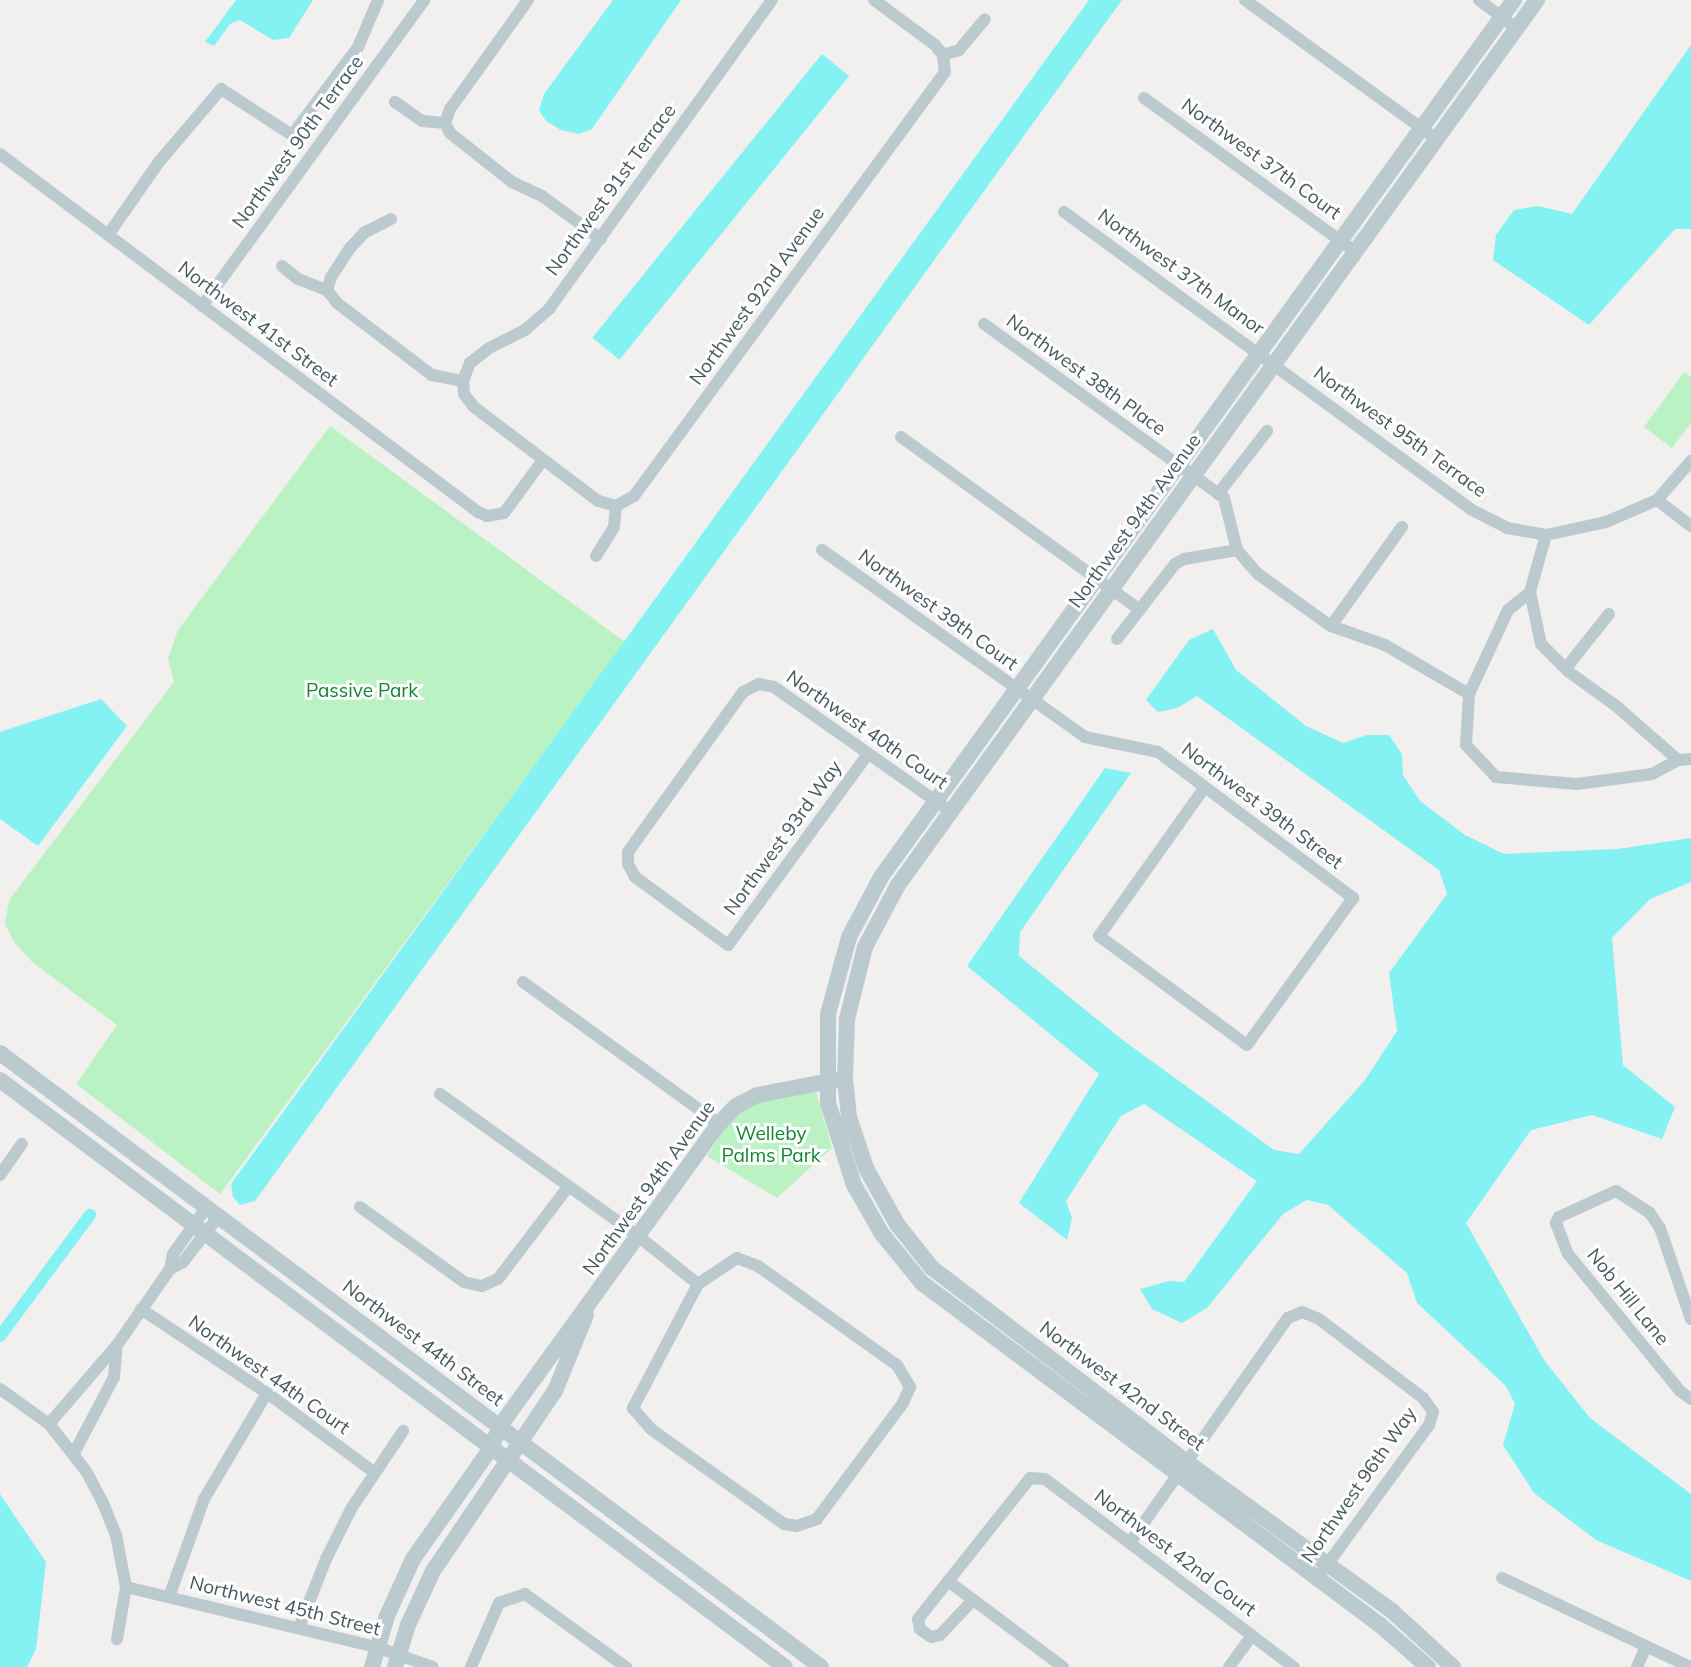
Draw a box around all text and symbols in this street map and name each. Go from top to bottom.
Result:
street label: Northwest 90th Terrace [228,51,368,233]
street label: Northwest 37th Court [1177,93,1345,225]
street label: Northwest 91st Terrace [541,100,681,280]
street label: Northwest 92nd Avenue [685,203,829,389]
street label: Northwest 37th Manor [1093,204,1269,340]
street label: Northwest 41st Street [174,257,342,391]
street label: Northwest 38th Place [1002,310,1170,440]
street label: Northwest 95th Terrace [1309,362,1491,502]
street label: Northwest 94th Avenue [1064,430,1206,612]
street label: Northwest 39th Court [854,544,1022,676]
street label: Northwest 40th Court [782,666,952,794]
park label: Passive Park [306,680,418,702]
street label: Northwest 39th Street [1177,738,1347,874]
street label: Northwest 93rd Way [719,756,847,920]
street label: Northwest 94th Avenue [578,1097,720,1279]
park label: Welleby Palms Park [722,1123,820,1167]
street label: Nob Hill Lane [1582,1244,1674,1350]
street label: Northwest 44th Street [338,1275,508,1411]
street label: Northwest 44th Court [184,1311,354,1439]
street label: Northwest 42nd Street [1035,1317,1209,1455]
street label: Northwest 96th Way [1297,1403,1421,1567]
street label: Northwest 42nd Court [1090,1485,1260,1621]
street label: Northwest 45th Street [187,1571,383,1641]

